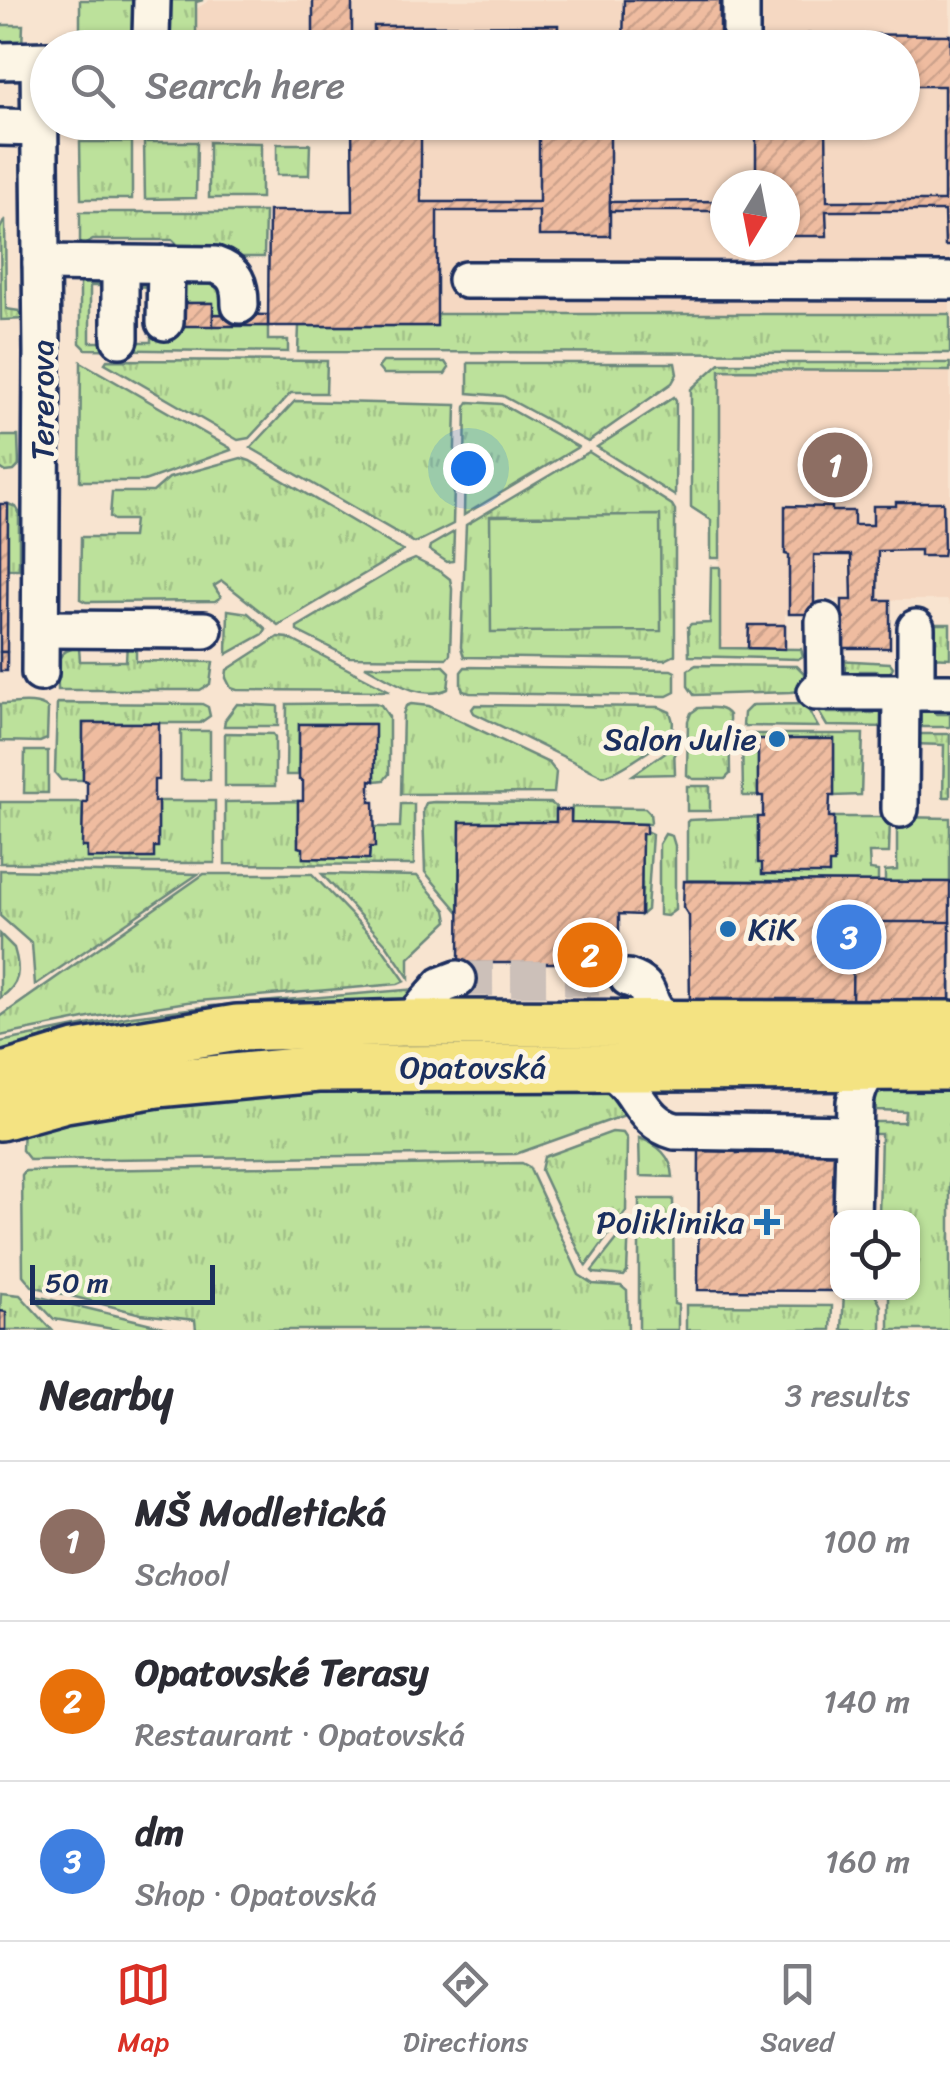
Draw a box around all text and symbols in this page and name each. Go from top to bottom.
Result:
search box [30,30,920,140]
text: Search here [145,52,345,119]
icon: search [65,58,120,113]
north arrow [710,170,800,260]
street label: Tererova [14,340,71,460]
pin: 1 [802,428,868,502]
your location [443,443,494,494]
place label: Salon Julie [603,711,757,768]
marker: Salon Julie [766,728,788,750]
pin: 3 [816,900,882,974]
place label: KiK [748,901,797,958]
pin: 2 [558,918,622,992]
marker: KiK [717,918,739,940]
street label: Opatovská [400,1039,546,1096]
place label: Poliklinika [596,1194,745,1251]
marker: Poliklinika [754,1209,780,1235]
map controls [830,1210,920,1300]
button: locate [830,1210,920,1300]
text: 50 m [45,1258,109,1307]
scale bar [30,1260,215,1304]
text: Nearby [40,1358,173,1432]
text: 3 results [785,1367,910,1424]
text: MŠ Modletická [135,1479,386,1546]
text: 1 [66,1513,79,1570]
text: 100 m [823,1513,910,1570]
text: School [135,1546,229,1603]
text: Opatovské Terasy [135,1639,429,1706]
text: 2 [63,1673,82,1730]
text: 140 m [823,1673,910,1730]
text: Restaurant · Opatovská [135,1706,465,1763]
text: dm [135,1799,184,1866]
text: 3 [64,1833,81,1890]
text: 160 m [825,1833,910,1890]
text: Shop · Opatovská [135,1866,377,1923]
tab: Map [116,1957,171,2066]
tab: Directions [403,1957,528,2066]
tab: Saved [760,1957,834,2066]

